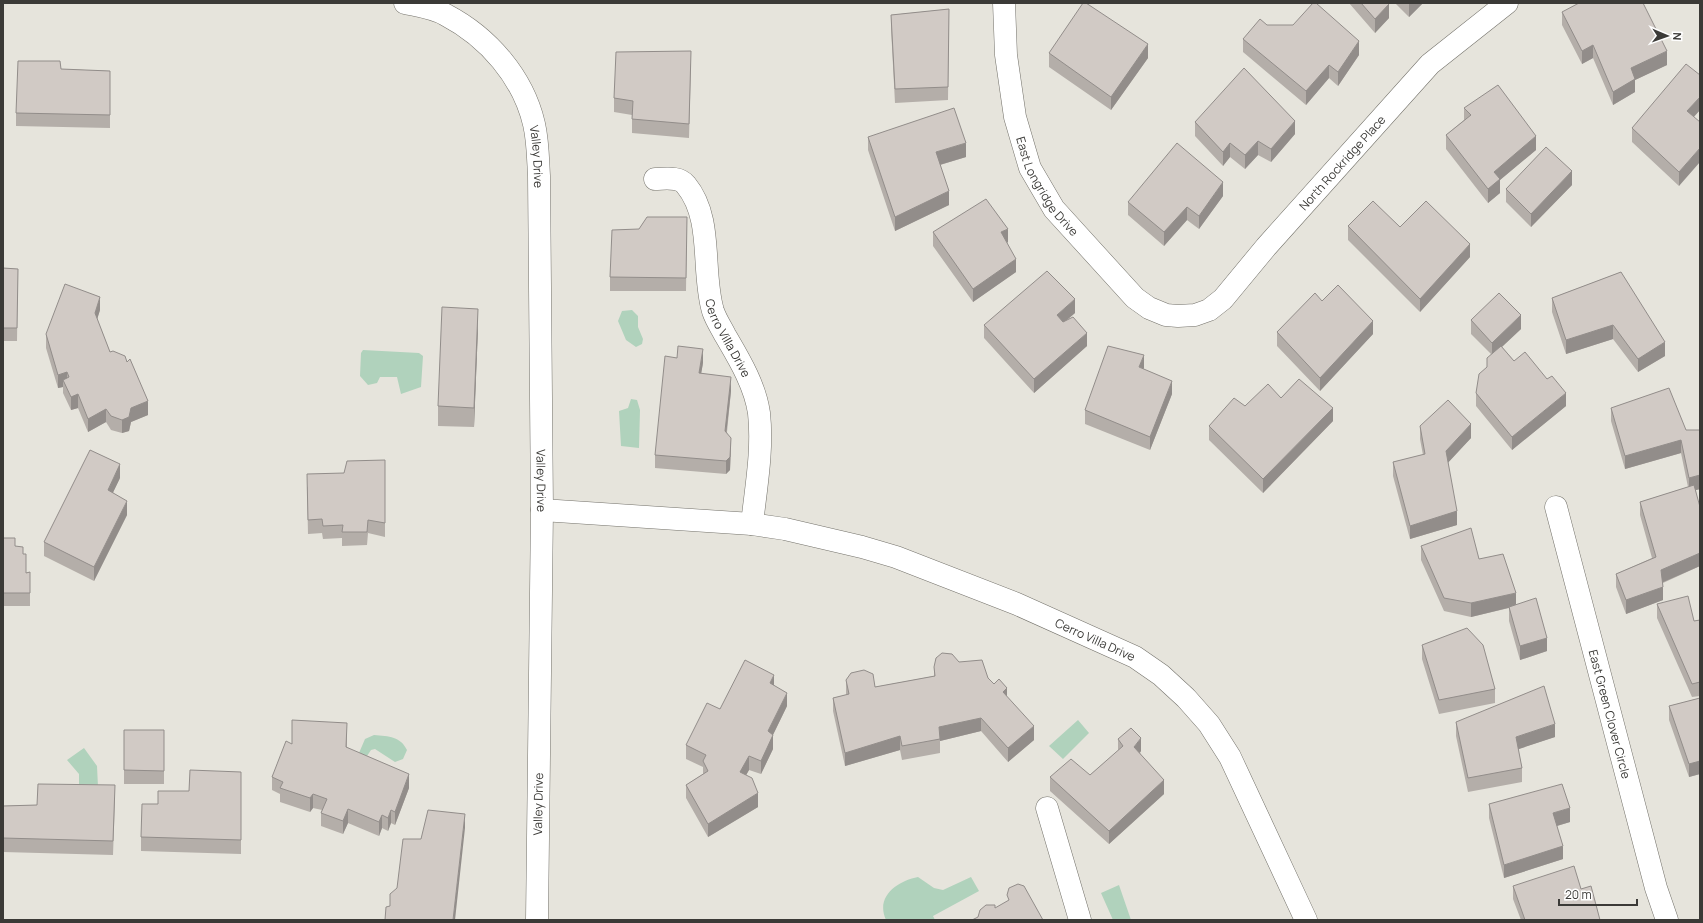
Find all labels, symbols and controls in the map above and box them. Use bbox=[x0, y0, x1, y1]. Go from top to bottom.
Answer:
north arrow bbox=[1647, 16, 1687, 56]
text: N bbox=[1670, 32, 1685, 41]
street label: North Rockridge Place bbox=[1295, 111, 1389, 214]
street label: Valley Drive bbox=[526, 124, 548, 188]
street label: East Longridge Drive bbox=[1013, 134, 1083, 239]
street label: Cerro Villa Drive bbox=[702, 297, 755, 380]
street label: Valley Drive bbox=[533, 449, 551, 512]
street label: Cerro Villa Drive bbox=[1052, 614, 1138, 665]
street label: East Green Clover Circle bbox=[1585, 648, 1635, 780]
street label: Valley Drive bbox=[529, 773, 547, 835]
scale bar bbox=[1559, 881, 1637, 907]
text: 20 m bbox=[1565, 886, 1592, 903]

